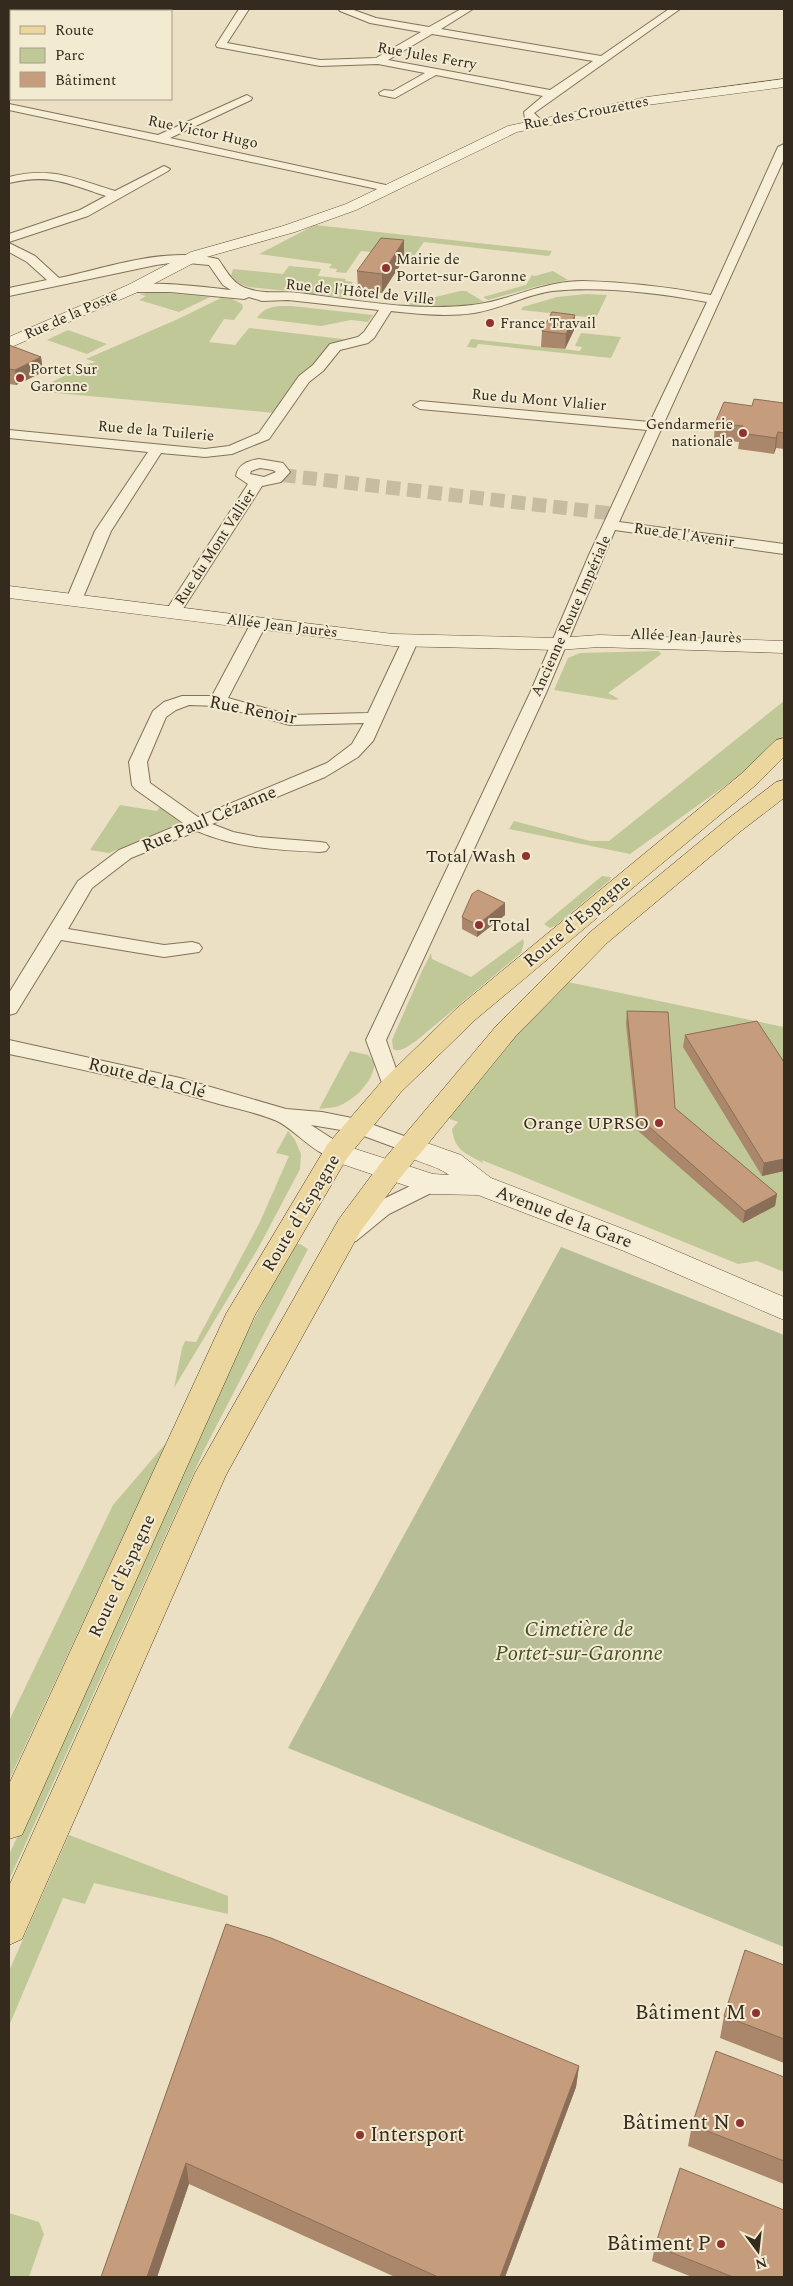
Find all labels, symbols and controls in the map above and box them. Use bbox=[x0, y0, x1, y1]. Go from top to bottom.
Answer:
legend bbox=[10, 10, 172, 100]
text: Route bbox=[55, 19, 94, 42]
street label: Rue Jules Ferry bbox=[376, 36, 479, 76]
text: Parc bbox=[55, 44, 85, 67]
text: Bâtiment bbox=[55, 69, 116, 92]
street label: Rue des Crouzettes bbox=[521, 90, 651, 136]
street label: Rue Victor Hugo bbox=[146, 109, 260, 155]
place label: Mairie de Portet-sur-Garonne bbox=[396, 248, 527, 288]
marker: Mairie de Portet-sur-Garonne bbox=[380, 262, 392, 274]
street label: Rue de l'Hôtel de Ville bbox=[285, 273, 435, 311]
street label: Rue de la Poste bbox=[20, 284, 122, 346]
place label: France Travail bbox=[500, 312, 596, 335]
marker: France Travail bbox=[484, 317, 496, 329]
place label: Portet Sur Garonne bbox=[30, 358, 97, 398]
marker: Portet Sur Garonne bbox=[14, 372, 26, 384]
street label: Rue du Mont Vlalier bbox=[471, 383, 607, 417]
place label: Gendarmerie nationale bbox=[646, 413, 733, 453]
street label: Rue de la Tuilerie bbox=[97, 414, 215, 448]
marker: Gendarmerie nationale bbox=[737, 427, 749, 439]
street label: Rue du Mont Vallier bbox=[169, 484, 261, 610]
street label: Rue de l'Avenir bbox=[632, 517, 736, 553]
street label: Ancienne Route Impériale bbox=[525, 532, 617, 700]
street label: Allée Jean Jaurès bbox=[225, 608, 339, 644]
street label: Allée Jean Jaurès bbox=[630, 623, 742, 649]
street label: Rue Renoir bbox=[207, 688, 299, 732]
street label: Rue Paul Cézanne bbox=[137, 778, 281, 860]
place label: Total Wash bbox=[426, 843, 516, 870]
marker: Total Wash bbox=[520, 850, 532, 862]
street label: Route d'Espagne bbox=[517, 868, 637, 974]
place label: Total bbox=[489, 912, 530, 939]
marker: Total bbox=[473, 919, 485, 931]
street label: Route de la Clé bbox=[85, 1050, 209, 1106]
place label: Orange UPRSO bbox=[523, 1110, 649, 1137]
marker: Orange UPRSO bbox=[653, 1117, 665, 1129]
street label: Route d'Espagne bbox=[255, 1149, 347, 1277]
street label: Avenue de la Gare bbox=[492, 1179, 636, 1255]
street label: Route d'Espagne bbox=[82, 1510, 162, 1642]
park label: Cimetière de Portet-sur-Garonne bbox=[495, 1614, 663, 1670]
place label: Bâtiment M bbox=[635, 1997, 746, 2029]
marker: Bâtiment M bbox=[750, 2007, 762, 2019]
place label: Bâtiment N bbox=[622, 2107, 730, 2139]
marker: Bâtiment N bbox=[734, 2117, 746, 2129]
place label: Intersport bbox=[370, 2119, 465, 2151]
marker: Intersport bbox=[354, 2129, 366, 2141]
north arrow bbox=[733, 2226, 783, 2276]
place label: Bâtiment P bbox=[606, 2228, 711, 2260]
marker: Bâtiment P bbox=[715, 2238, 727, 2250]
text: N bbox=[753, 2251, 769, 2275]

